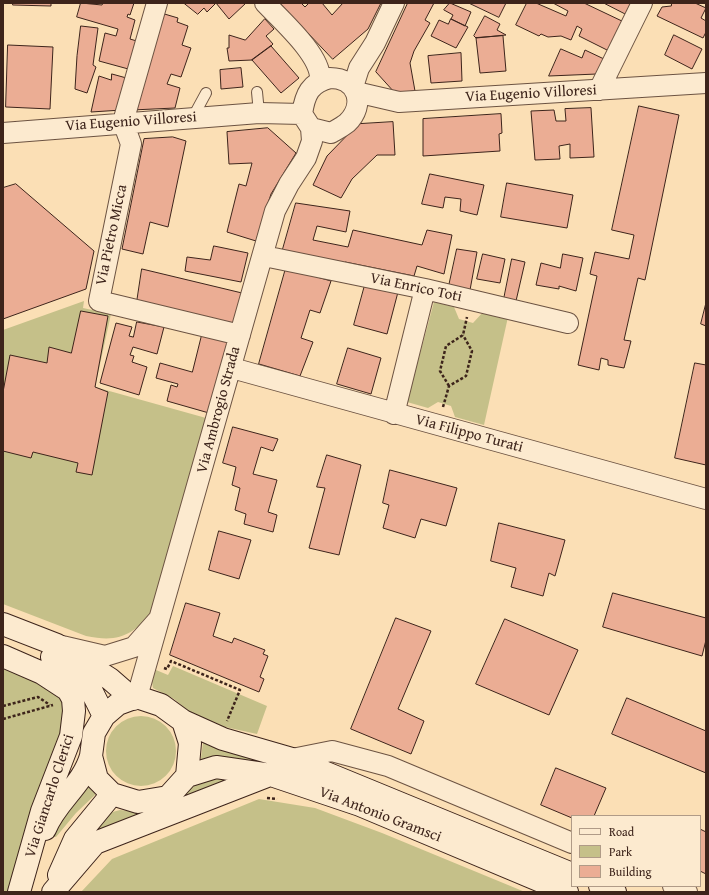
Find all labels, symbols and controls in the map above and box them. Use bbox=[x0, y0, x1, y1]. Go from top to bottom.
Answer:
street label: Via Eugenio Villoresi bbox=[465, 82, 597, 106]
street label: Via Eugenio Villoresi bbox=[65, 108, 197, 136]
street label: Via Pietro Micca bbox=[93, 183, 131, 287]
street label: Via Enrico Toti bbox=[368, 269, 464, 307]
street label: Via Ambrogio Strada bbox=[193, 345, 245, 475]
street label: Via Filippo Turati bbox=[413, 411, 525, 457]
street label: Via Giancarlo Clerici bbox=[22, 732, 78, 860]
street label: Via Antonio Gramsci bbox=[316, 783, 444, 847]
legend bbox=[571, 815, 701, 887]
text: Road bbox=[609, 823, 634, 840]
text: Park bbox=[609, 843, 632, 860]
text: Building bbox=[609, 863, 652, 880]

